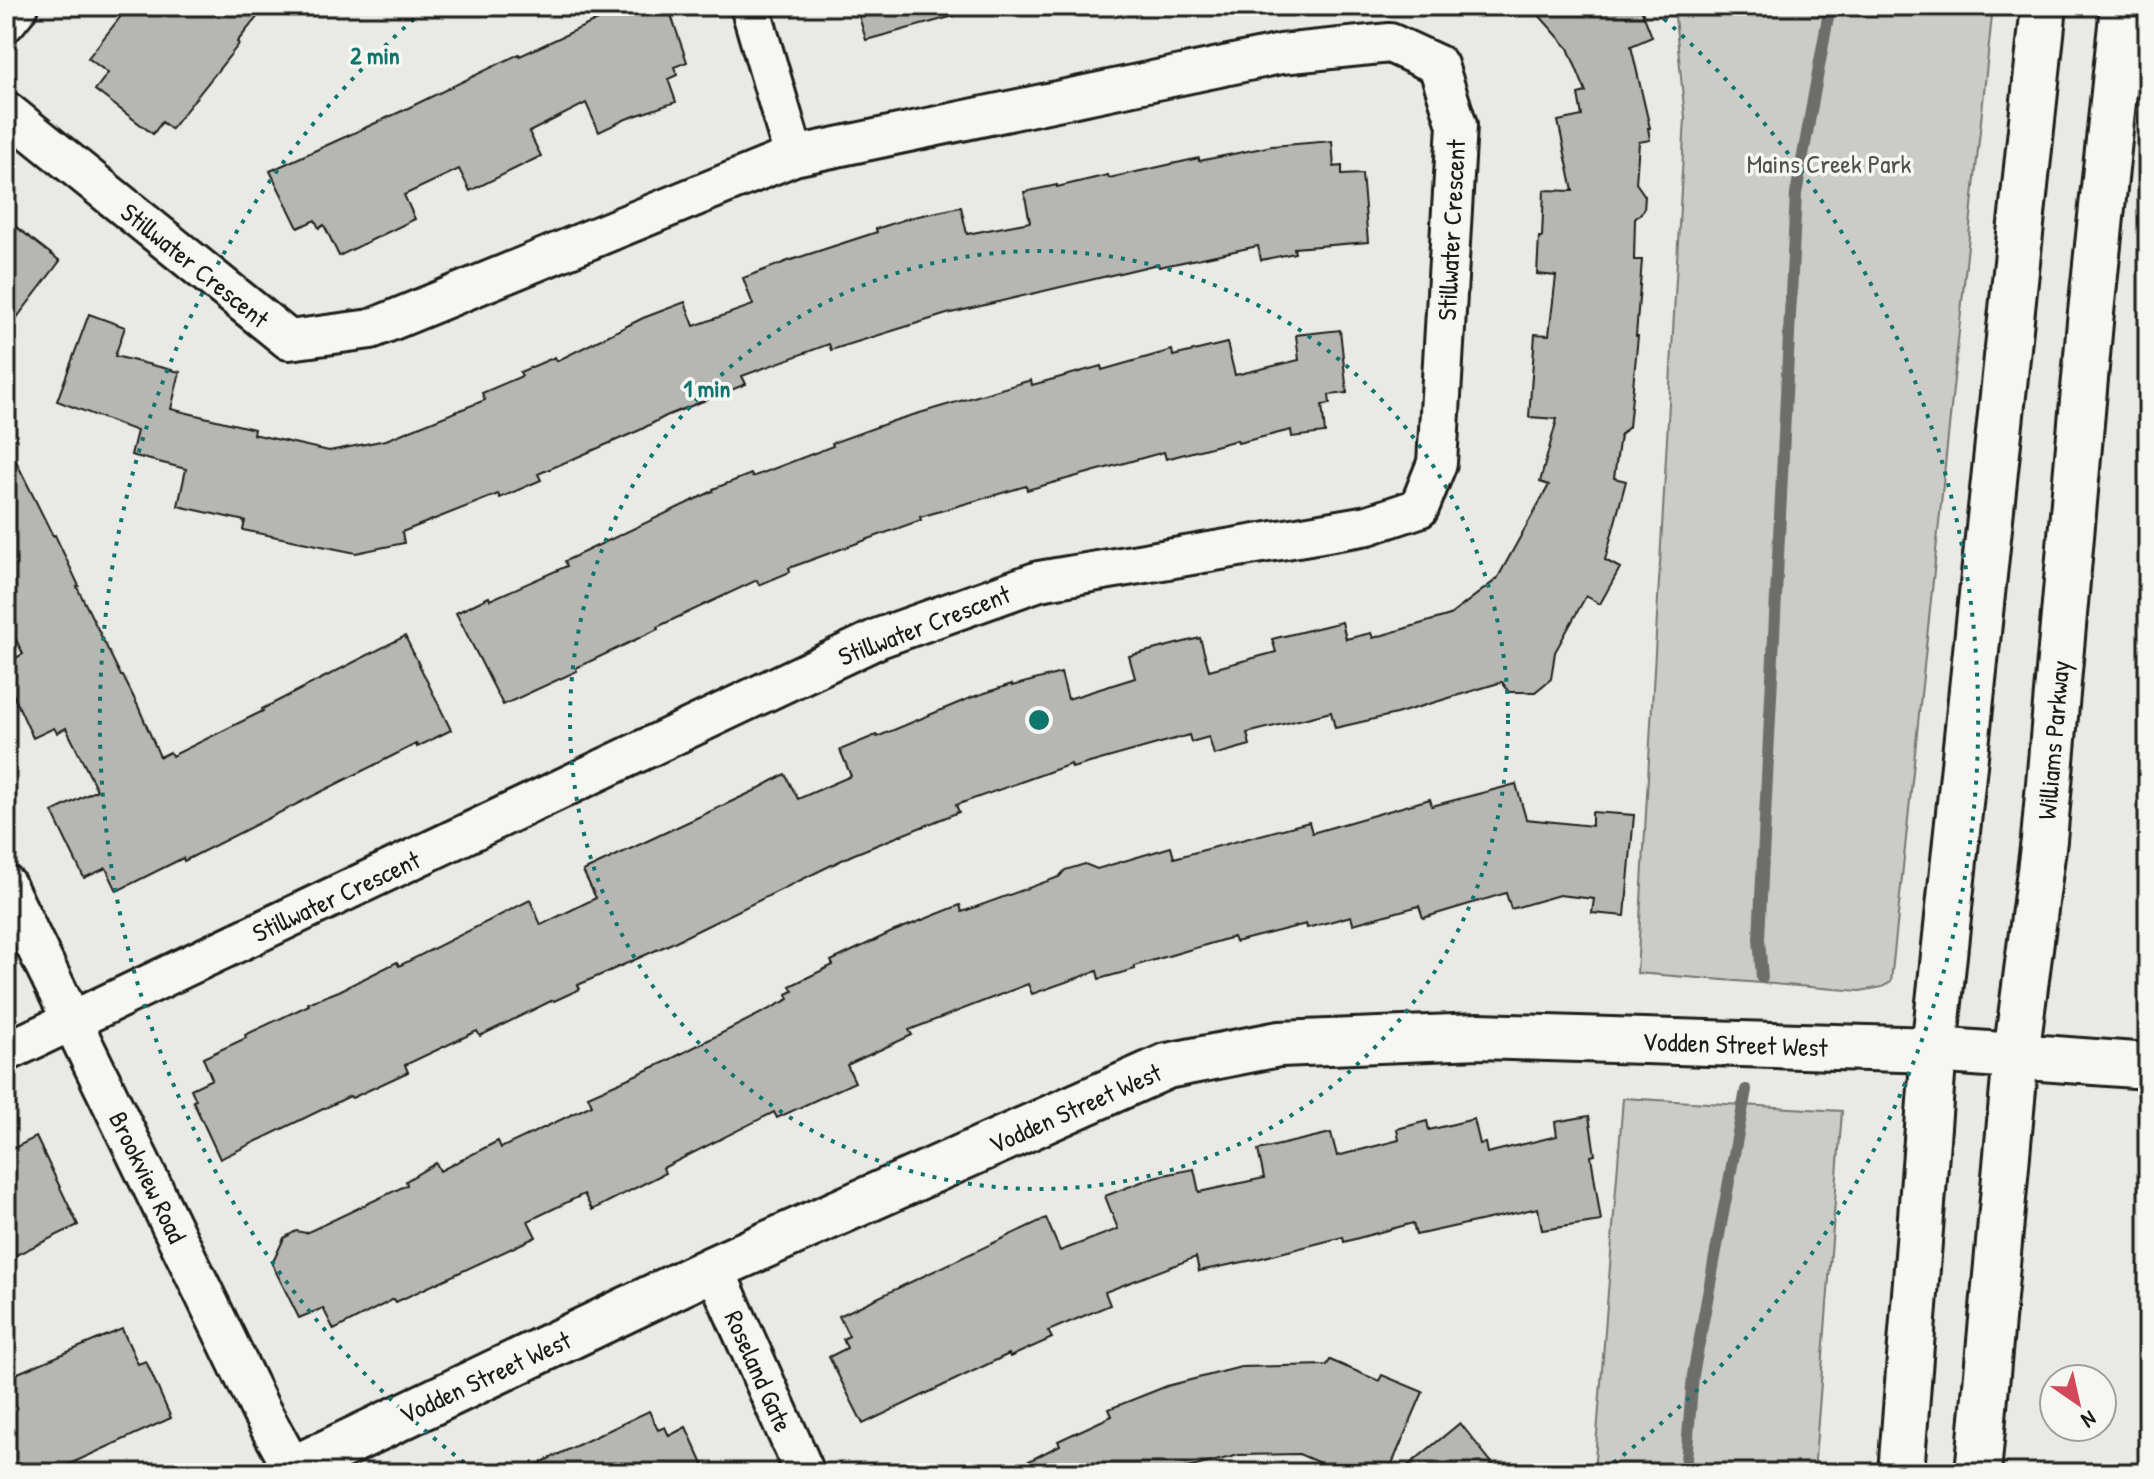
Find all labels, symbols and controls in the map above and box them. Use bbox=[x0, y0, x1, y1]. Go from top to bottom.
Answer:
text: 2 min bbox=[350, 39, 400, 71]
street label: Stillwater Crescent bbox=[1429, 138, 1473, 321]
park label: Mains Creek Park bbox=[1747, 146, 1911, 181]
street label: Stillwater Crescent bbox=[114, 194, 277, 336]
text: 1 min bbox=[684, 372, 731, 404]
street label: Stillwater Crescent bbox=[833, 576, 1016, 674]
street label: Williams Parkway bbox=[2029, 659, 2077, 821]
centre of rings bbox=[1025, 706, 1053, 734]
street label: Stillwater Crescent bbox=[247, 841, 426, 950]
street label: Vodden Street West bbox=[1642, 1023, 1829, 1065]
street label: Vodden Street West bbox=[983, 1054, 1168, 1162]
street label: Brookview Road bbox=[101, 1105, 195, 1249]
street label: Roseland Gate bbox=[717, 1305, 801, 1437]
street label: Vodden Street West bbox=[394, 1322, 577, 1432]
north arrow bbox=[2038, 1363, 2118, 1443]
text: N bbox=[2076, 1404, 2102, 1435]

